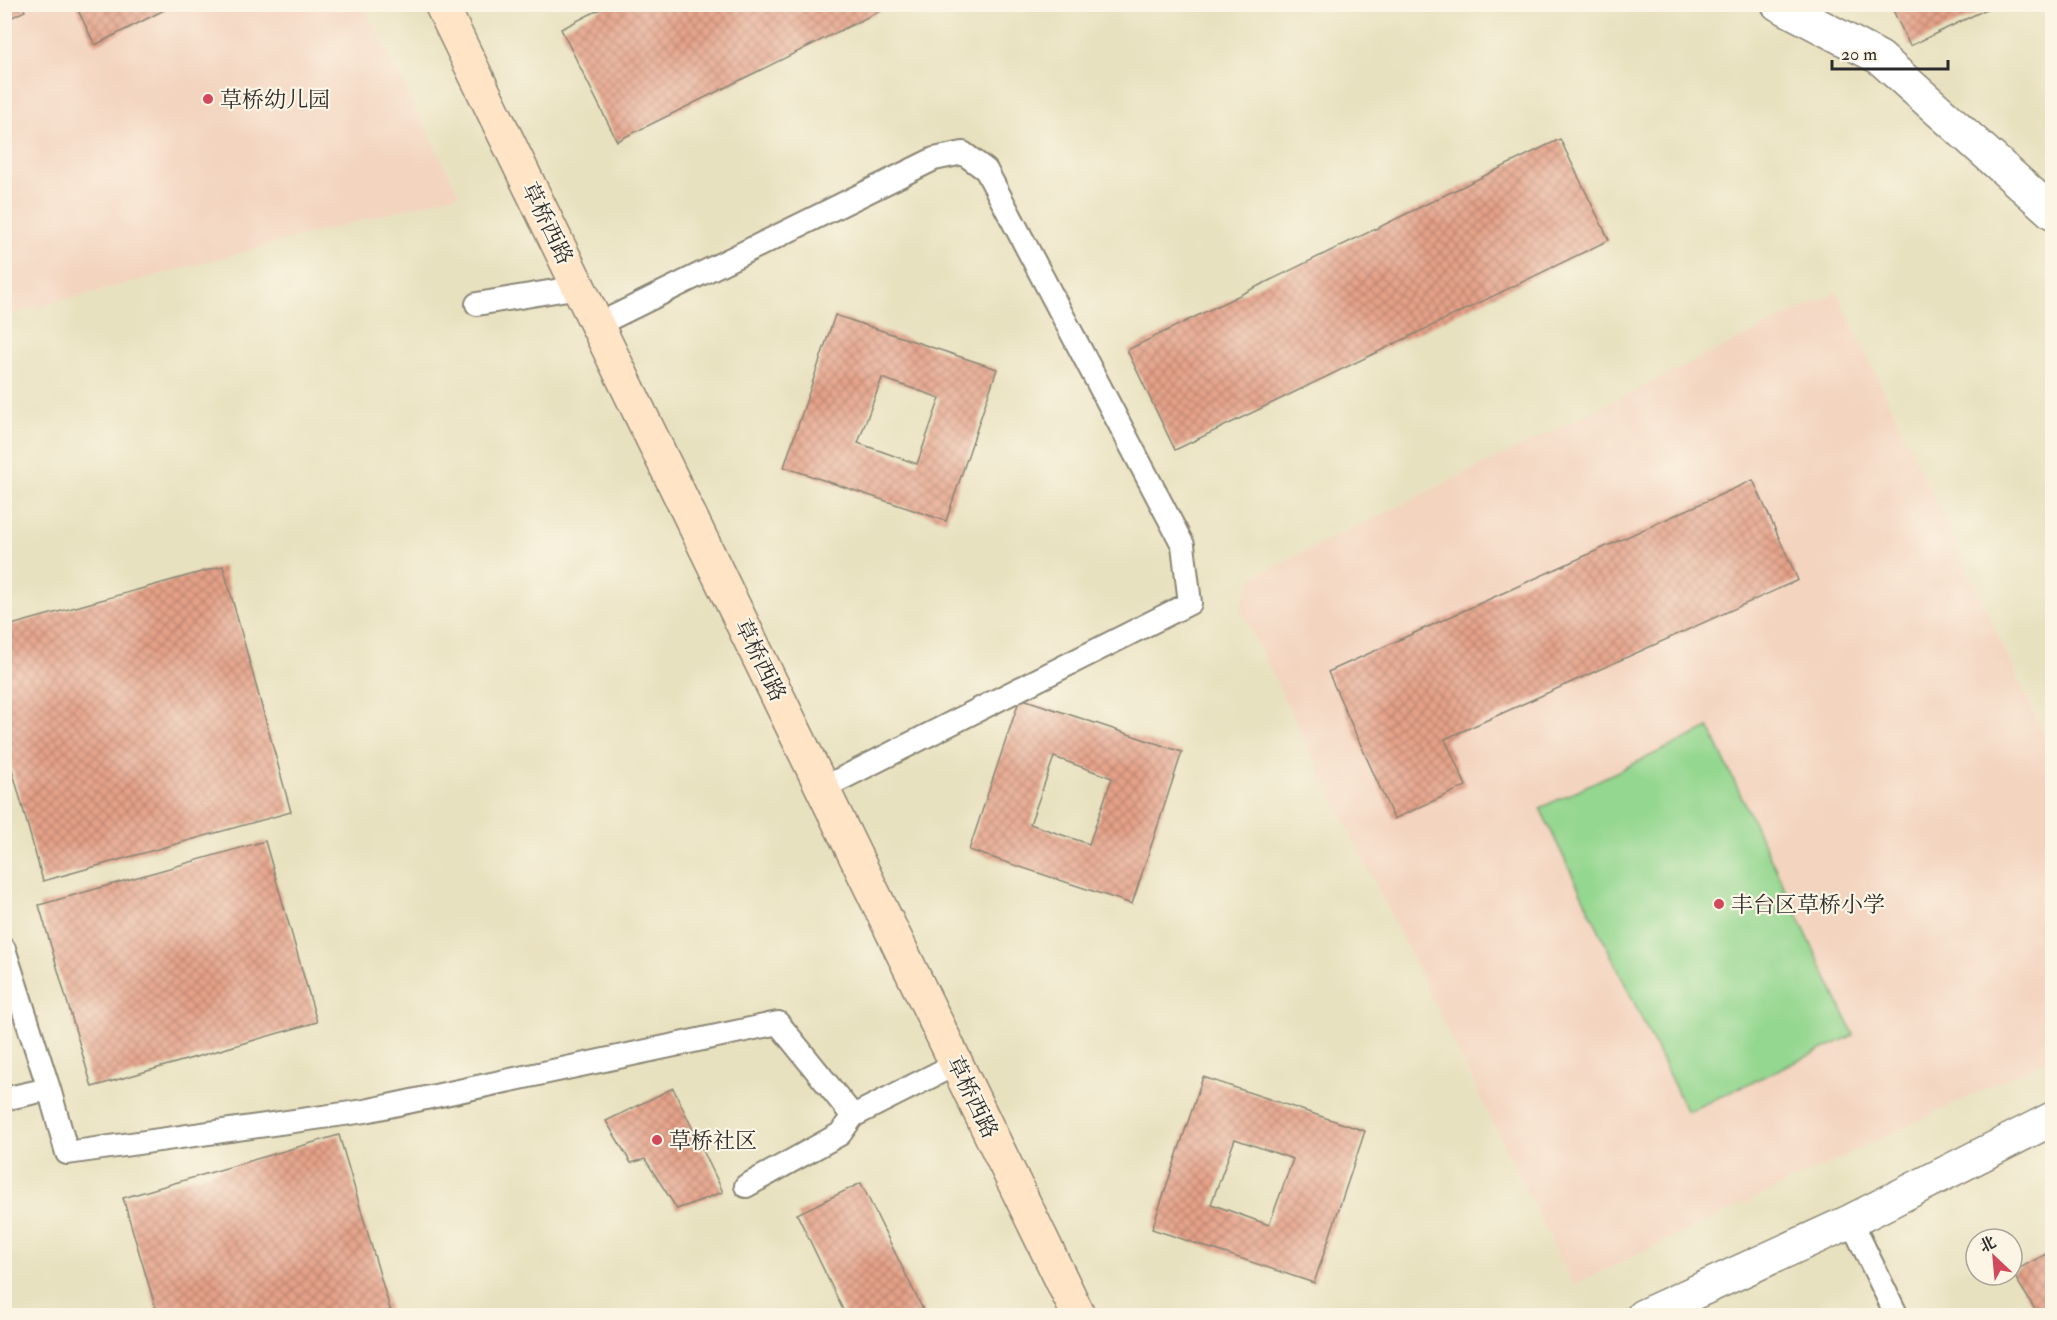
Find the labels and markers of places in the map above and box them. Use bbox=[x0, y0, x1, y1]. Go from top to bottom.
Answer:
place label: 草桥幼儿园 bbox=[220, 86, 330, 114]
marker: 草桥幼儿园 bbox=[201, 92, 215, 106]
place label: 丰台区草桥小学 bbox=[1731, 891, 1885, 919]
marker: 丰台区草桥小学 bbox=[1712, 897, 1726, 911]
place label: 草桥社区 bbox=[669, 1127, 757, 1155]
marker: 草桥社区 bbox=[650, 1133, 664, 1147]

